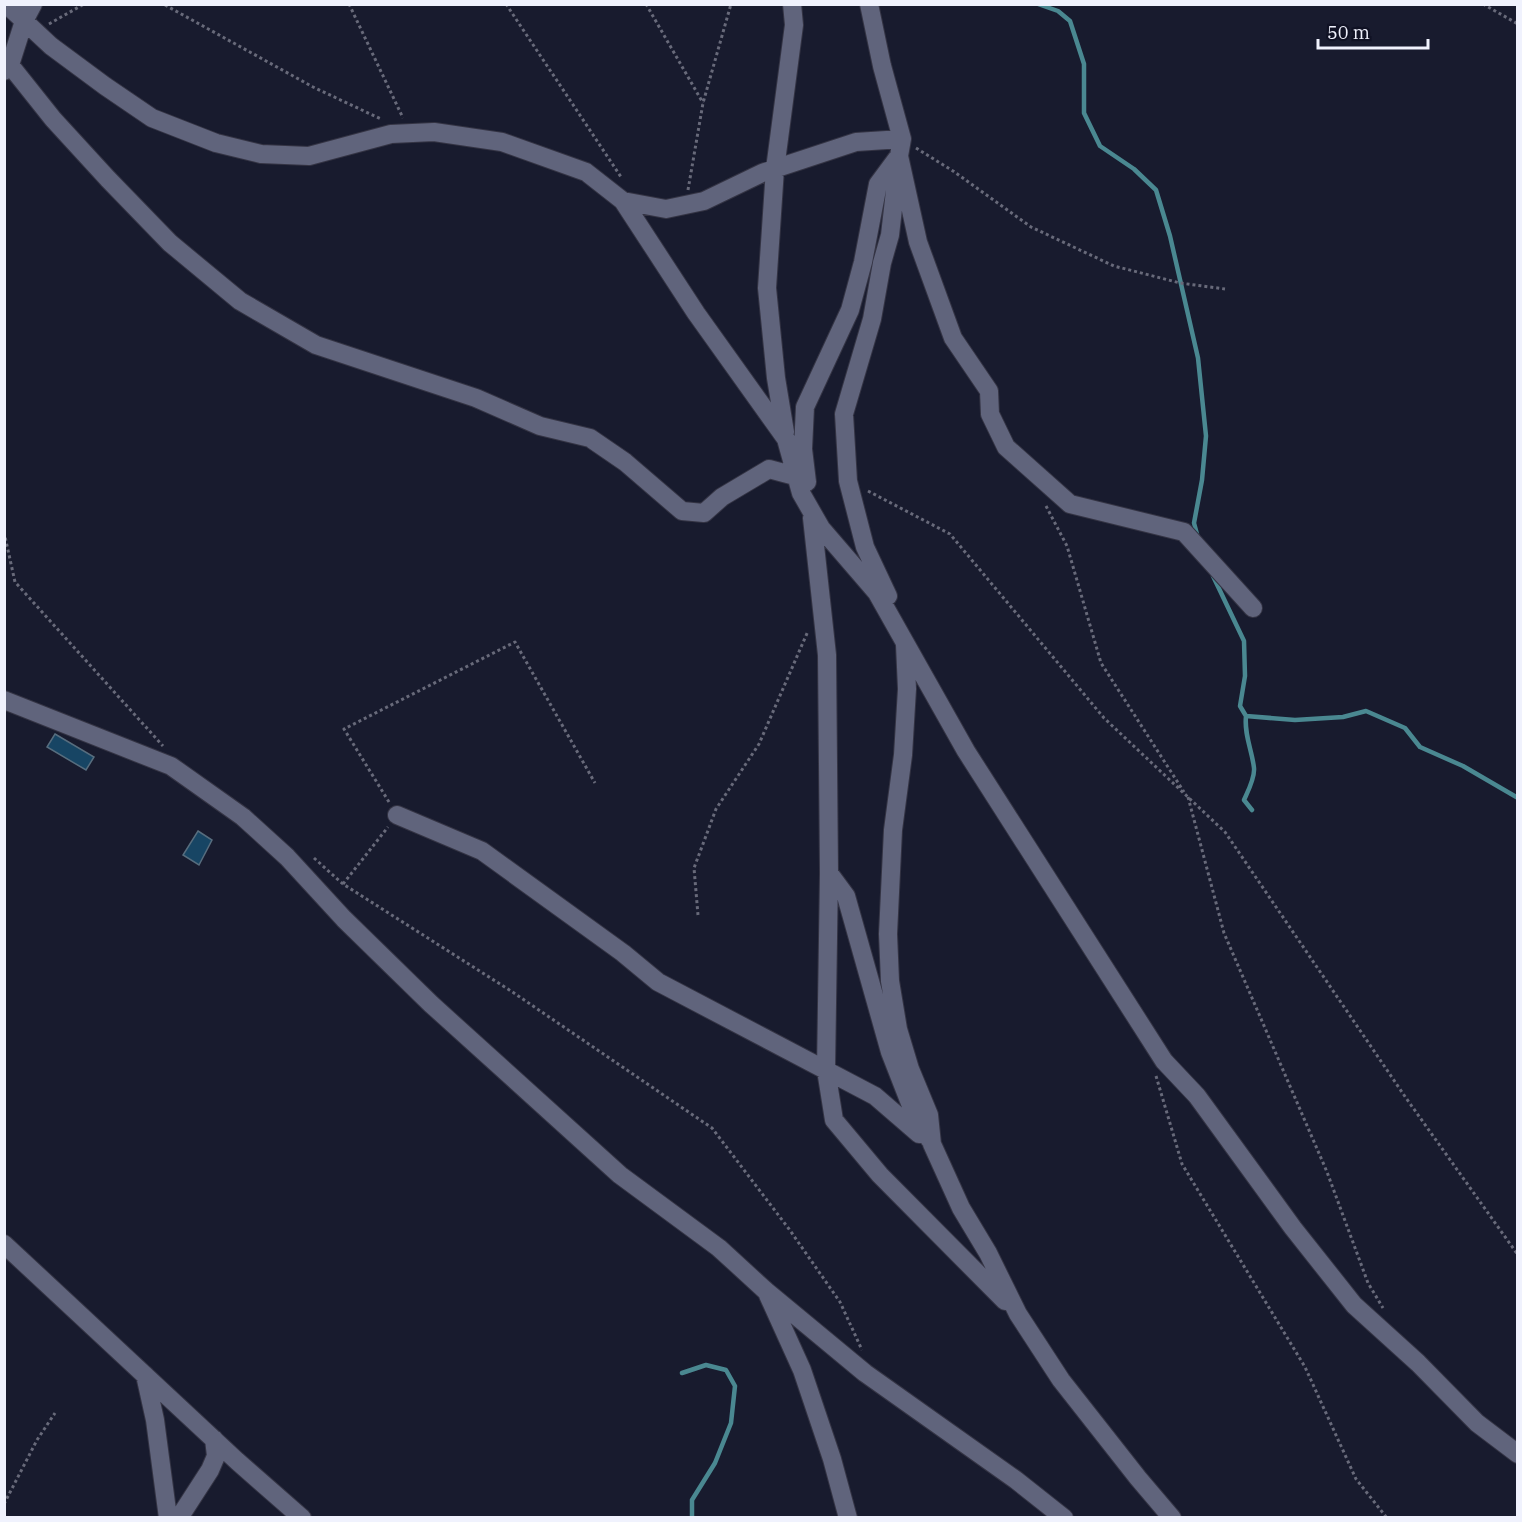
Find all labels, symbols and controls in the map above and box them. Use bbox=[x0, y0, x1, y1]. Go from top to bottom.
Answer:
scale bar bbox=[1318, 12, 1428, 50]
text: 50 m bbox=[1327, 21, 1370, 44]

